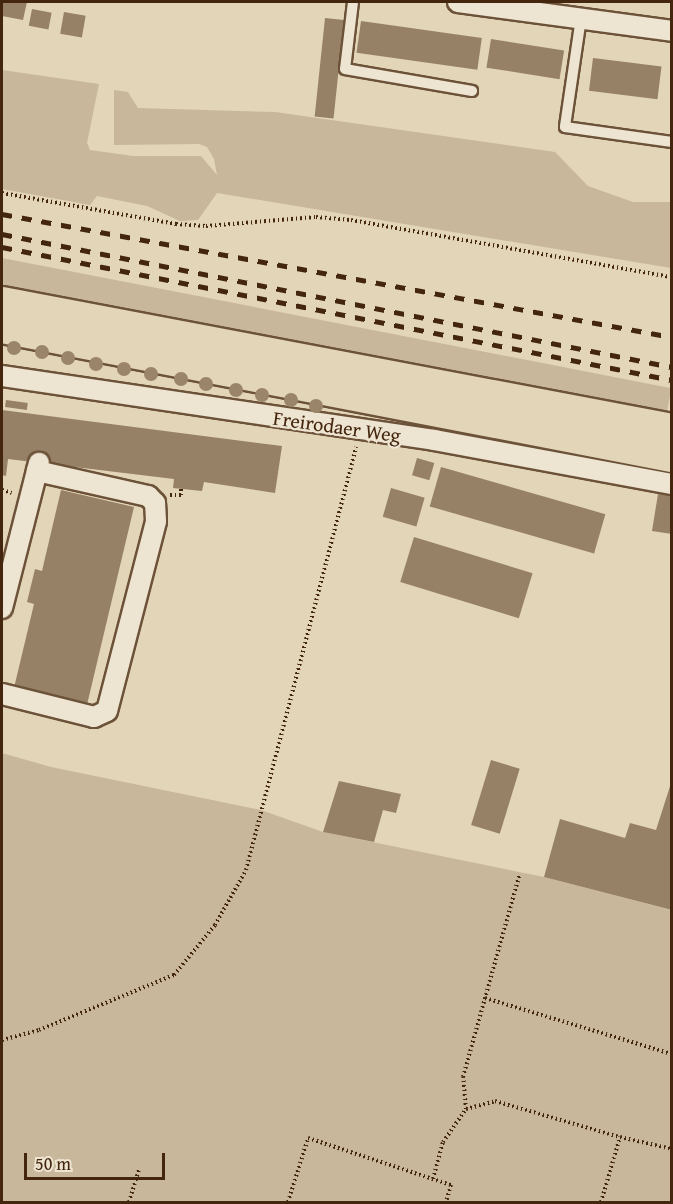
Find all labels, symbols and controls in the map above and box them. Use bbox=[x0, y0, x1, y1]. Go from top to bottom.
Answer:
street label: Freirodaer Weg bbox=[272, 405, 402, 447]
scale bar bbox=[27, 1141, 168, 1179]
text: 50 m bbox=[35, 1150, 71, 1177]

